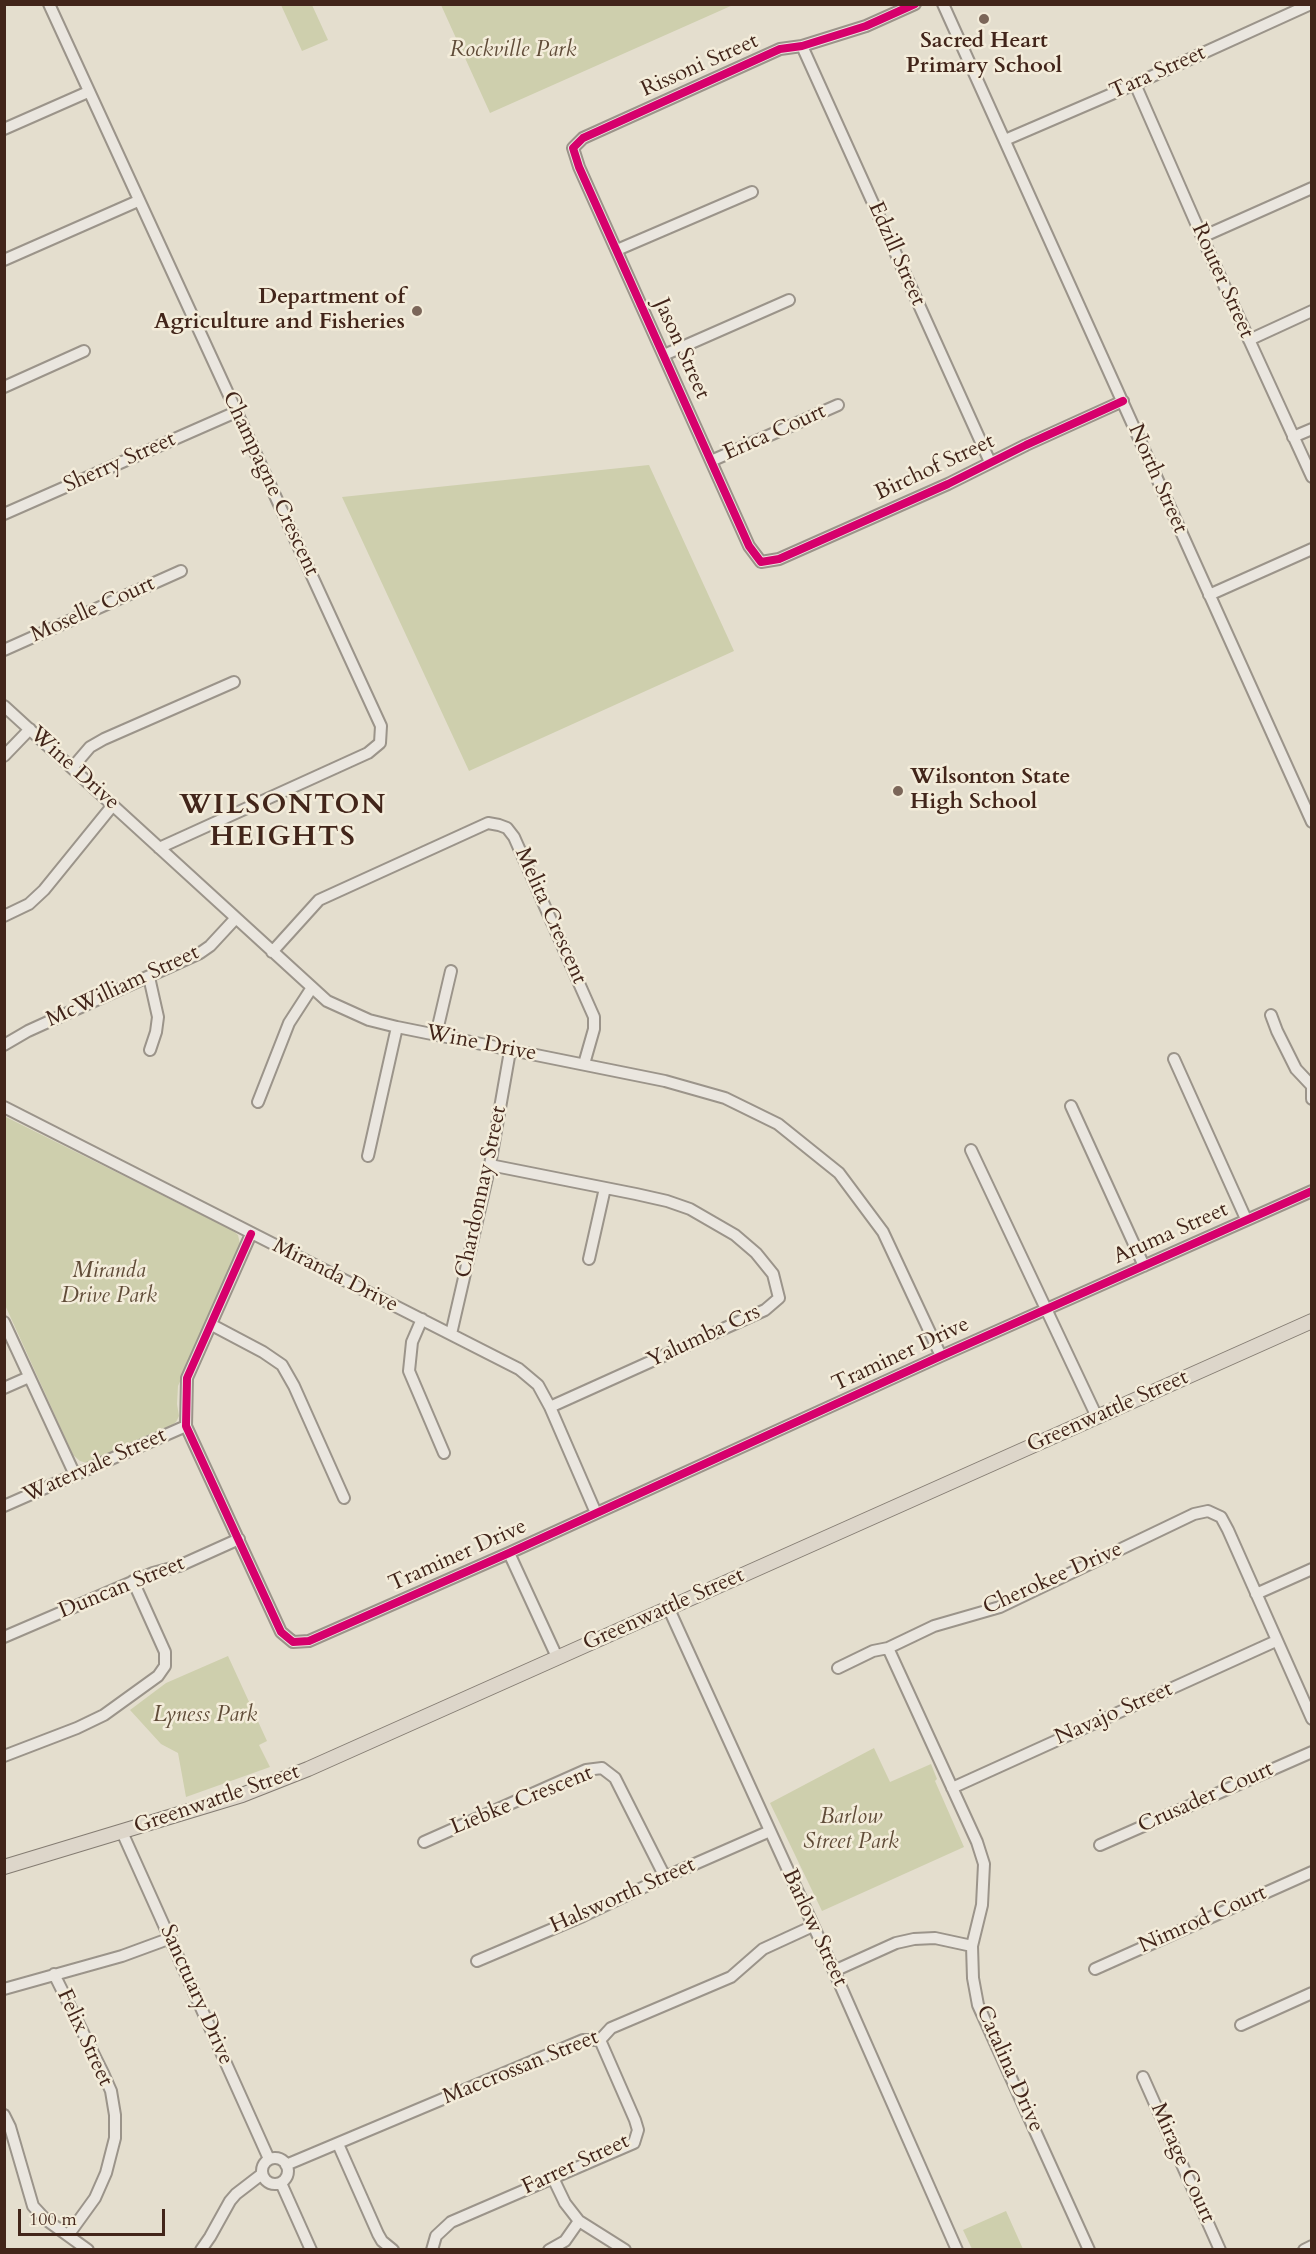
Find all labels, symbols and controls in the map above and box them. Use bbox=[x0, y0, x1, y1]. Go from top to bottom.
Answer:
marker: Sacred Heart Primary School bbox=[977, 12, 991, 26]
street label: Rissoni Street bbox=[637, 28, 763, 104]
place label: Sacred Heart Primary School bbox=[906, 29, 1062, 80]
park label: Rockville Park bbox=[450, 38, 576, 64]
street label: Tara Street bbox=[1106, 40, 1210, 106]
street label: Edzill Street bbox=[861, 198, 931, 310]
street label: Router Street bbox=[1185, 219, 1259, 343]
place label: Department of Agriculture and Fisheries bbox=[154, 285, 405, 336]
street label: Jason Street bbox=[647, 295, 715, 403]
marker: Department of Agriculture and Fisheries bbox=[410, 304, 424, 318]
street label: Champagne Crescent bbox=[216, 388, 324, 580]
street label: Erica Court bbox=[720, 399, 830, 467]
street label: North Street bbox=[1121, 420, 1193, 538]
street label: Sherry Street bbox=[60, 427, 180, 499]
street label: Birchof Street bbox=[871, 429, 999, 507]
street label: Moselle Court bbox=[27, 571, 159, 649]
street label: Wine Drive bbox=[24, 722, 124, 816]
place label: Wilsonton State High School bbox=[910, 765, 1070, 816]
marker: Wilsonton State High School bbox=[891, 784, 905, 798]
district label: WILSONTON HEIGHTS bbox=[179, 790, 387, 856]
street label: Melita Crescent bbox=[508, 844, 592, 988]
street label: McWilliam Street bbox=[42, 940, 204, 1034]
street label: Wine Drive bbox=[423, 1020, 539, 1068]
street label: Chardonnay Street bbox=[451, 1104, 513, 1280]
street label: Aruma Street bbox=[1110, 1197, 1232, 1271]
street label: Miranda Drive bbox=[268, 1233, 402, 1319]
park label: Miranda Drive Park bbox=[61, 1259, 157, 1310]
street label: Yalumba Crs bbox=[643, 1299, 765, 1375]
street label: Traminer Drive bbox=[828, 1312, 974, 1398]
street label: Greenwattle Street bbox=[1023, 1365, 1193, 1459]
street label: Watervale Street bbox=[19, 1423, 171, 1509]
street label: Traminer Drive bbox=[385, 1514, 531, 1598]
street label: Cherokee Drive bbox=[979, 1537, 1127, 1621]
street label: Duncan Street bbox=[55, 1551, 189, 1625]
street label: Greenwattle Street bbox=[579, 1563, 749, 1657]
street label: Navajo Street bbox=[1051, 1676, 1177, 1752]
park label: Lyness Park bbox=[153, 1703, 257, 1729]
street label: Crusader Court bbox=[1134, 1756, 1278, 1840]
street label: Greenwattle Street bbox=[131, 1759, 303, 1841]
street label: Liebke Crescent bbox=[447, 1761, 597, 1841]
park label: Barlow Street Park bbox=[803, 1805, 899, 1856]
street label: Halsworth Street bbox=[546, 1852, 700, 1940]
street label: Barlow Street bbox=[775, 1865, 853, 1991]
street label: Nimrod Court bbox=[1135, 1880, 1271, 1960]
street label: Sanctuary Drive bbox=[153, 1921, 239, 2069]
street label: Felix Street bbox=[50, 1985, 118, 2091]
street label: Catalina Drive bbox=[969, 2002, 1049, 2136]
street label: Maccrossan Street bbox=[439, 2025, 603, 2111]
street label: Mirage Court bbox=[1144, 2099, 1220, 2227]
street label: Farrer Street bbox=[518, 2129, 634, 2201]
scale bar bbox=[21, 2197, 168, 2235]
text: 100 m bbox=[29, 2207, 77, 2232]

